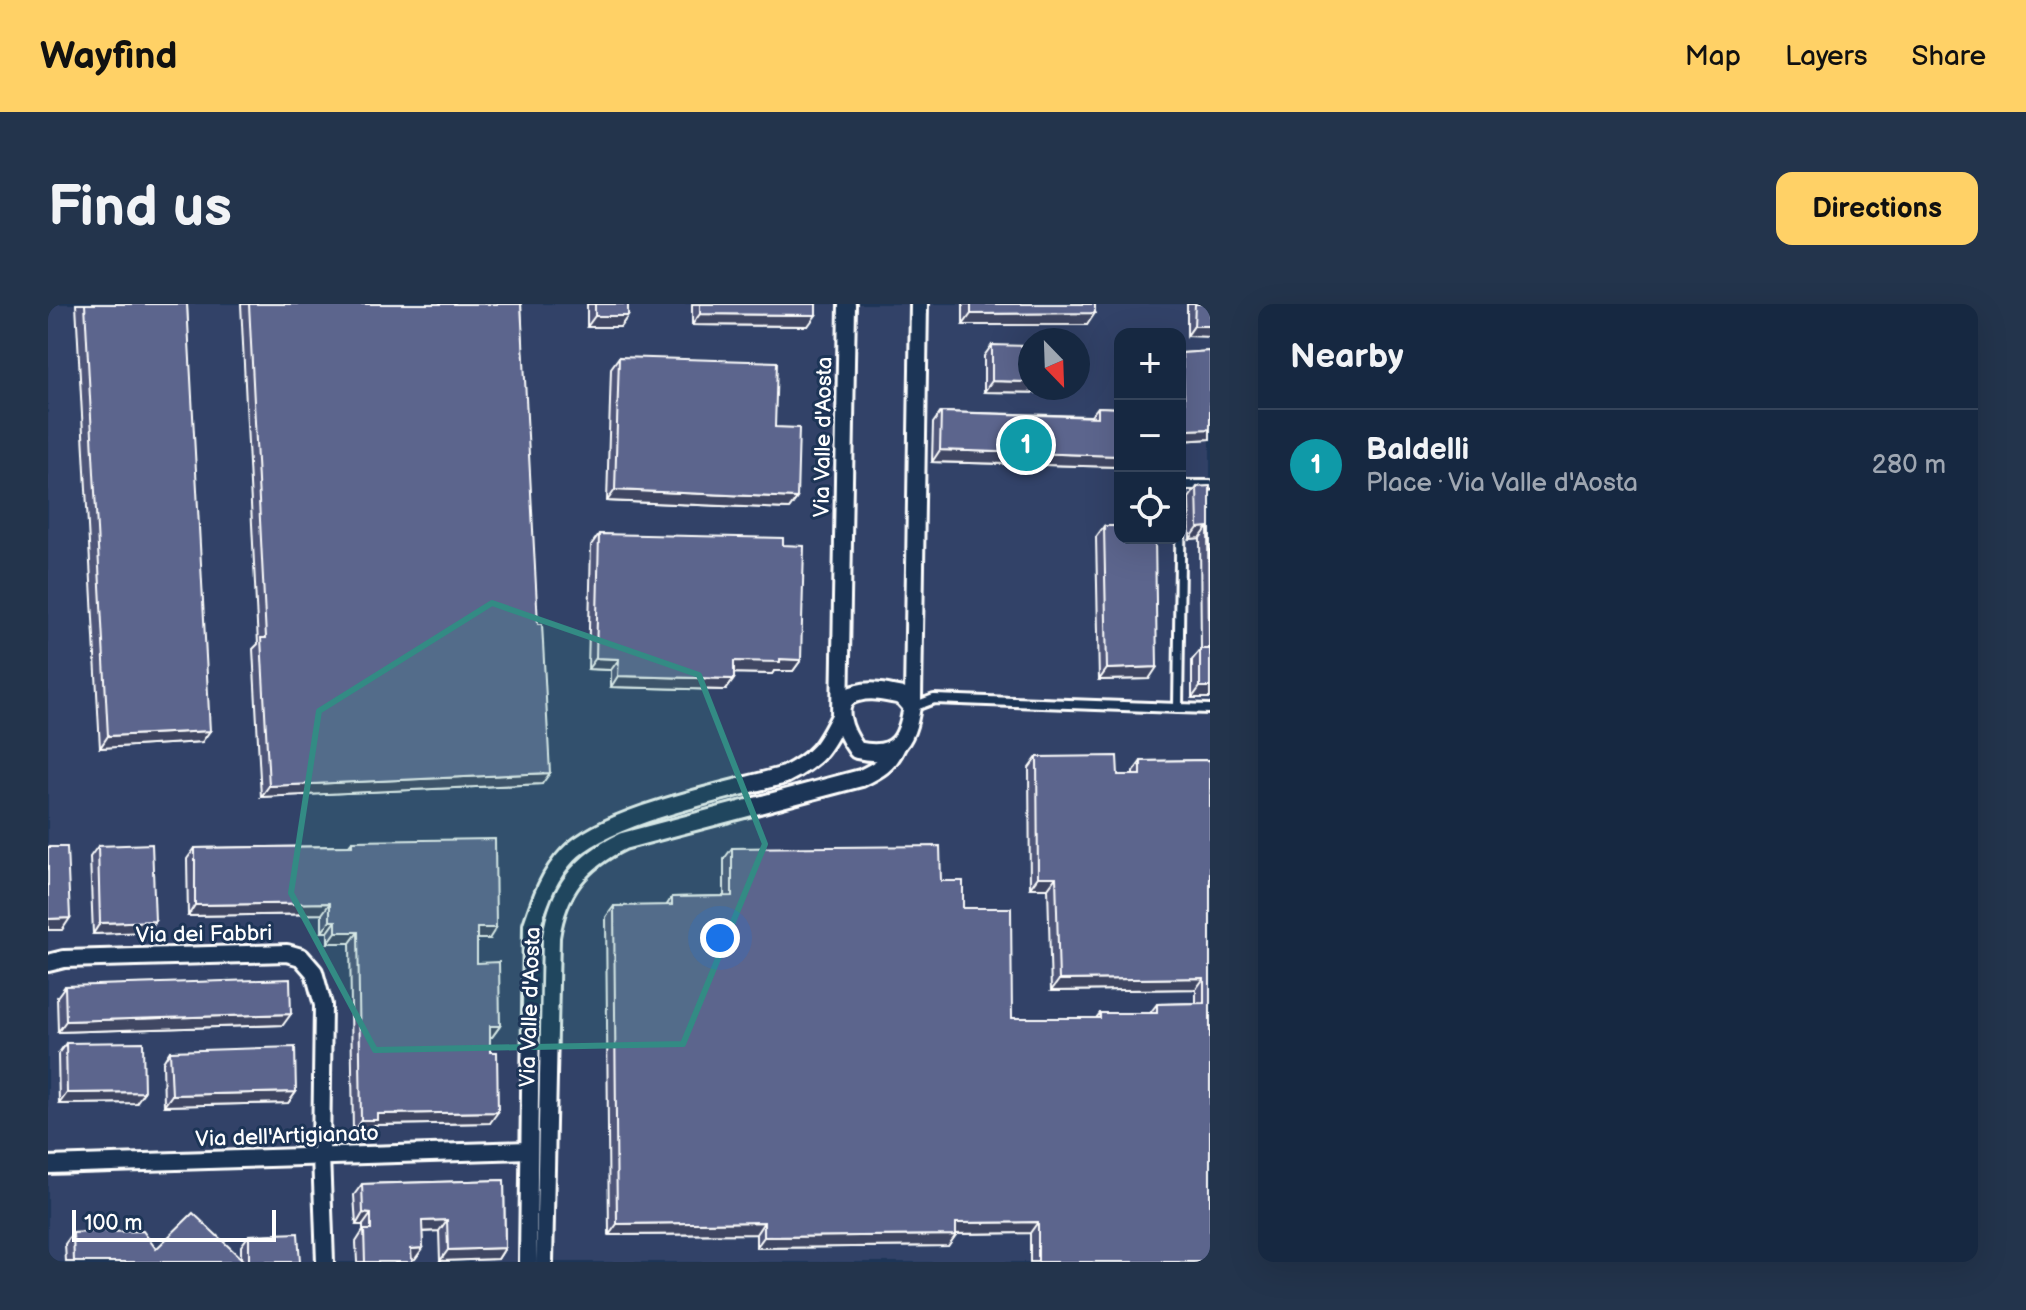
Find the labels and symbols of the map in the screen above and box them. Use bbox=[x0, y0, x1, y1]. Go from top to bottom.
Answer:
north arrow bbox=[1018, 328, 1090, 400]
street label: Via Valle d'Aosta bbox=[809, 356, 838, 518]
pin: 1 bbox=[1000, 415, 1052, 475]
your location bbox=[700, 918, 740, 958]
street label: Via dei Fabbri bbox=[135, 920, 273, 949]
street label: Via Valle d'Aosta bbox=[514, 926, 547, 1088]
street label: Via dell'Artigianato bbox=[195, 1120, 379, 1153]
scale bar bbox=[72, 1206, 276, 1242]

